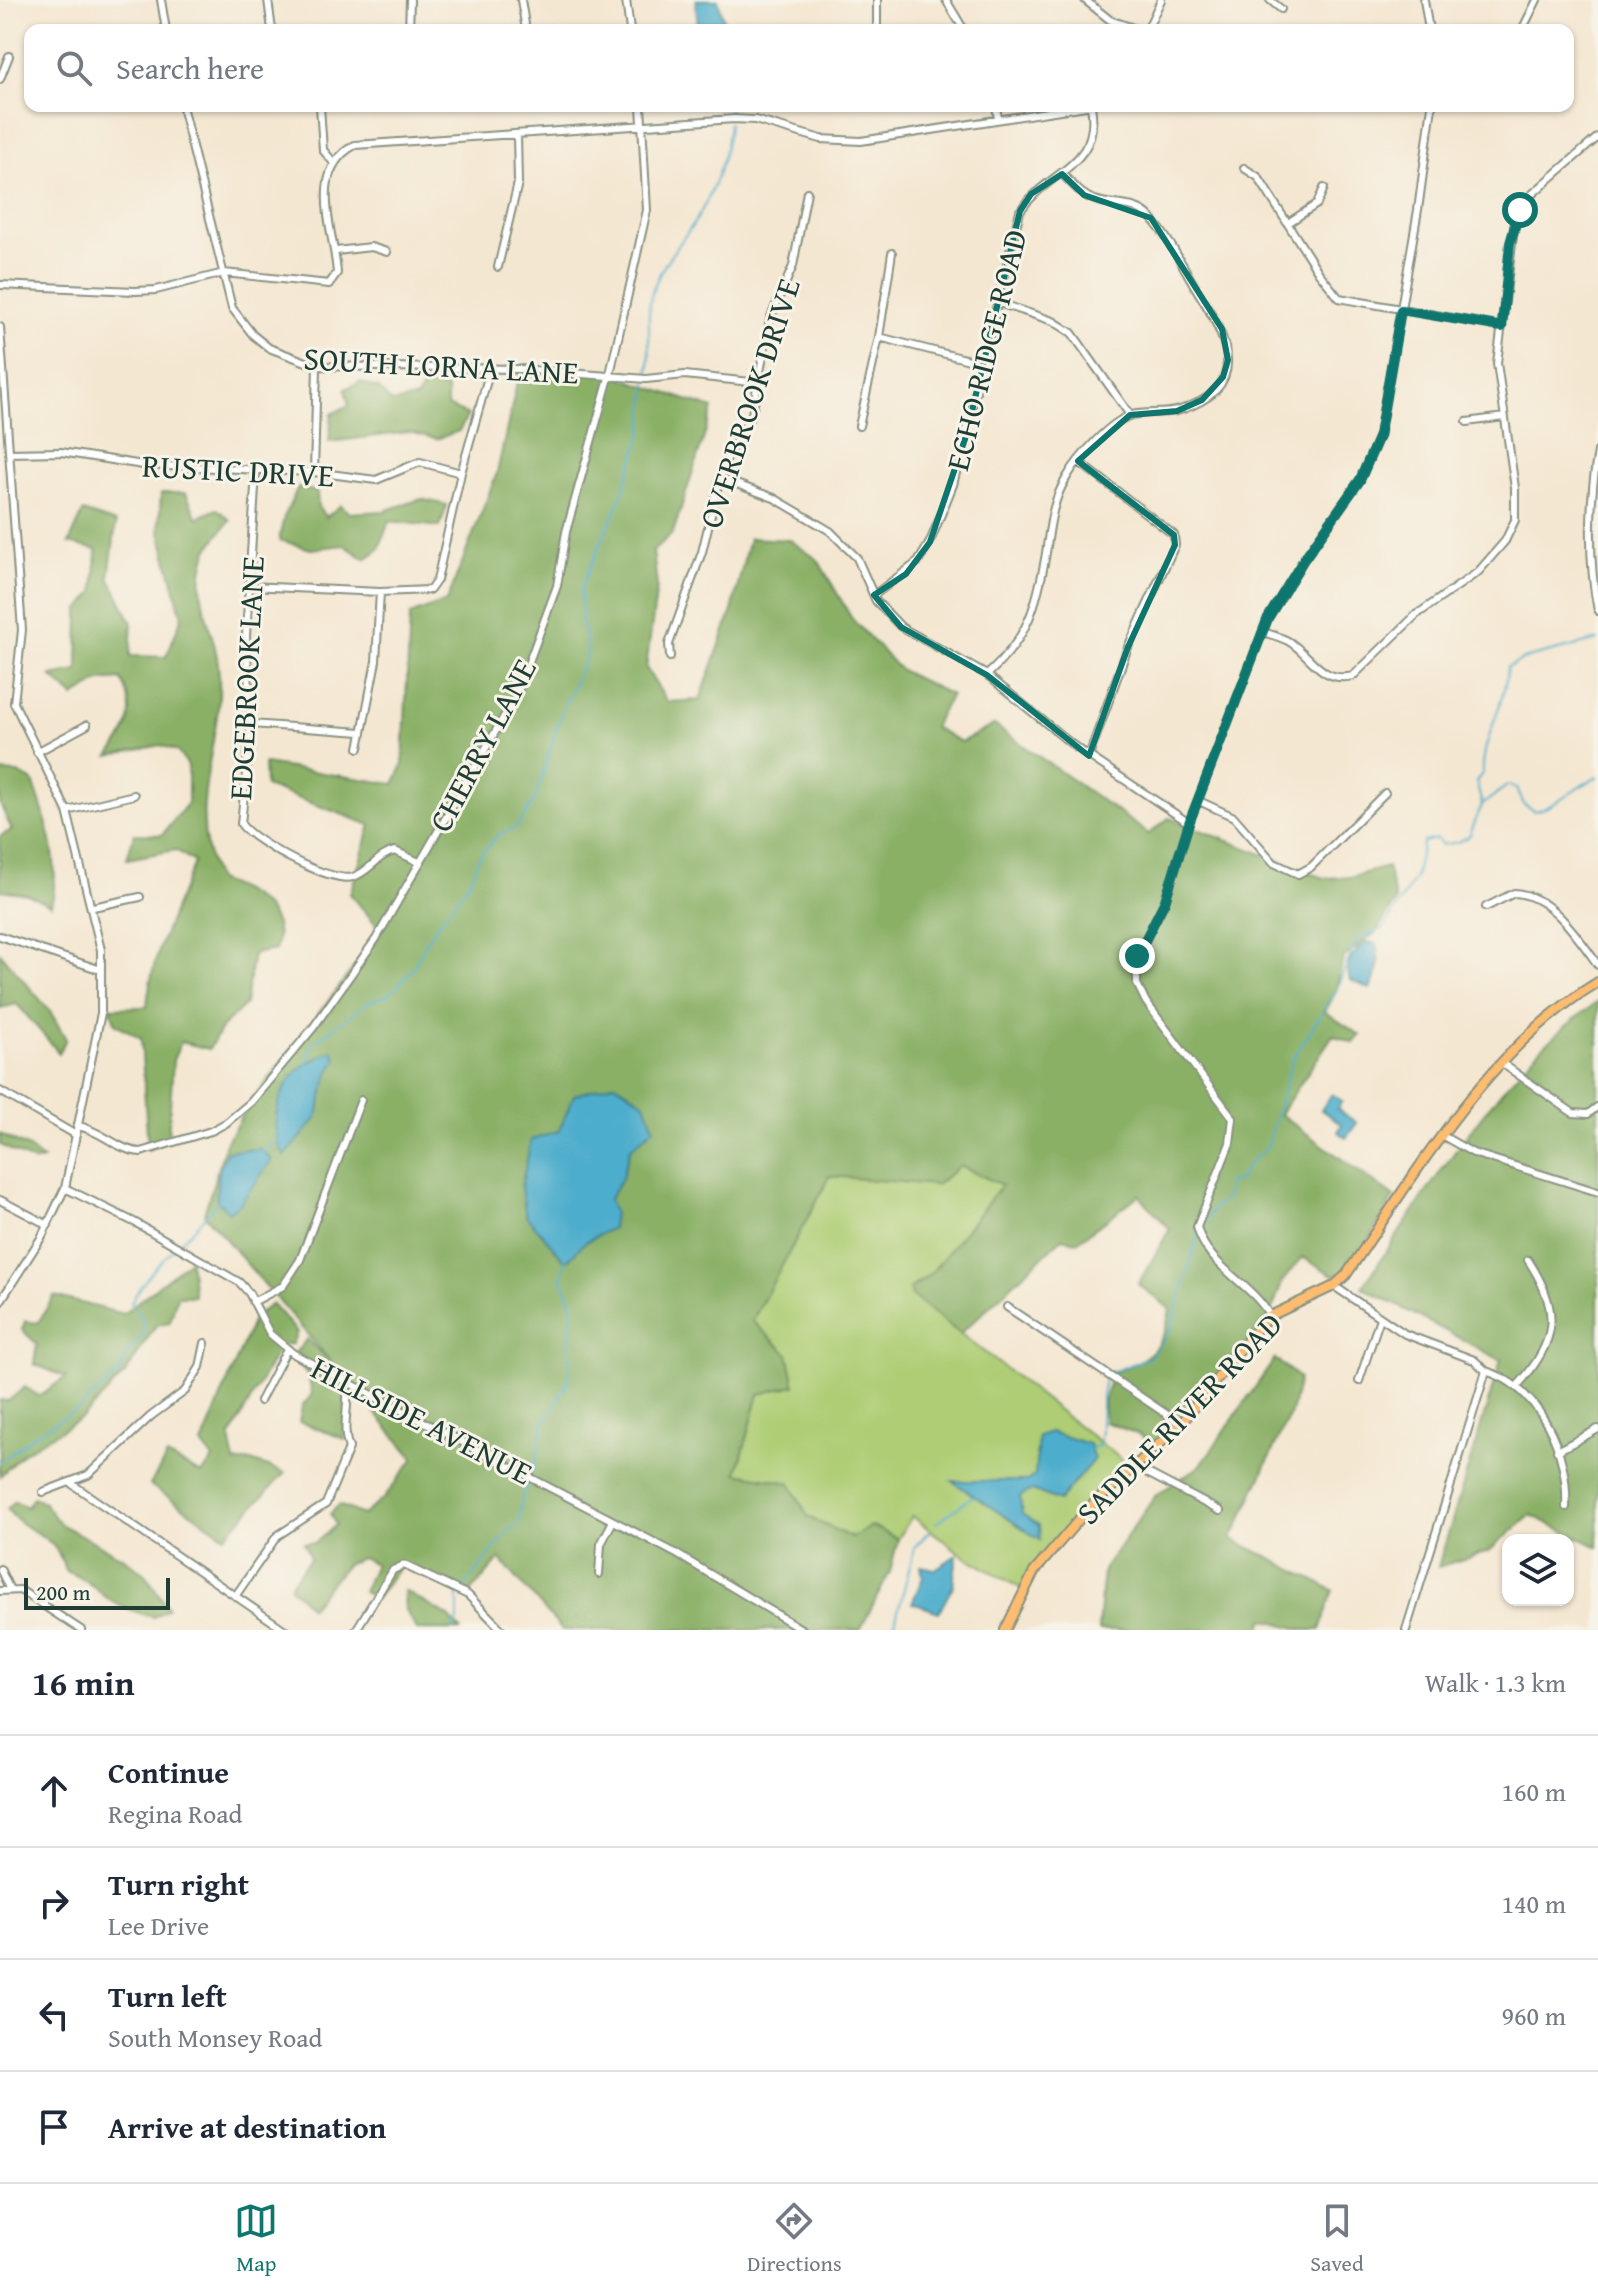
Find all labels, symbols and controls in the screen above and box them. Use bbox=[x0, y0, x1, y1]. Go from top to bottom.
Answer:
search box bbox=[24, 24, 1574, 112]
icon: search bbox=[52, 46, 96, 90]
text: Search here bbox=[116, 46, 264, 90]
route start bbox=[1502, 192, 1538, 228]
street label: ECHO RIDGE ROAD bbox=[933, 225, 1039, 475]
street label: OVERBROOK DRIVE bbox=[686, 272, 812, 534]
street label: SOUTH LORNA LANE bbox=[302, 334, 580, 396]
street label: RUSTIC DRIVE bbox=[141, 442, 335, 498]
street label: EDGEBROOK LANE bbox=[216, 555, 276, 801]
street label: CHERRY LANE bbox=[417, 650, 547, 840]
route end bbox=[1119, 938, 1155, 974]
street label: SADDLE RIVER ROAD bbox=[1065, 1301, 1293, 1535]
street label: HILLSIDE AVENUE bbox=[303, 1344, 541, 1496]
map controls bbox=[1502, 1534, 1574, 1606]
button: layers bbox=[1502, 1534, 1574, 1606]
scale bar bbox=[24, 1574, 170, 1610]
text: 200 m bbox=[36, 1576, 91, 1608]
text: 16 min bbox=[32, 1658, 134, 1707]
text: Walk · 1.3 km bbox=[1425, 1663, 1566, 1702]
text: Continue bbox=[108, 1750, 229, 1794]
icon: ahead bbox=[32, 1769, 76, 1813]
text: 160 m bbox=[1501, 1772, 1566, 1811]
text: Regina Road bbox=[108, 1794, 242, 1833]
text: Turn right bbox=[108, 1862, 249, 1906]
icon: right bbox=[32, 1881, 76, 1925]
text: 140 m bbox=[1501, 1884, 1566, 1923]
text: Lee Drive bbox=[108, 1906, 209, 1945]
text: Turn left bbox=[108, 1974, 227, 2018]
icon: left bbox=[32, 1993, 76, 2037]
text: 960 m bbox=[1501, 1996, 1566, 2035]
text: South Monsey Road bbox=[108, 2018, 322, 2057]
icon: arrive bbox=[32, 2105, 76, 2149]
text: Arrive at destination bbox=[108, 2105, 386, 2149]
tab: Map bbox=[234, 2199, 278, 2279]
tab: Directions bbox=[747, 2199, 842, 2279]
tab: Saved bbox=[1310, 2199, 1364, 2279]

